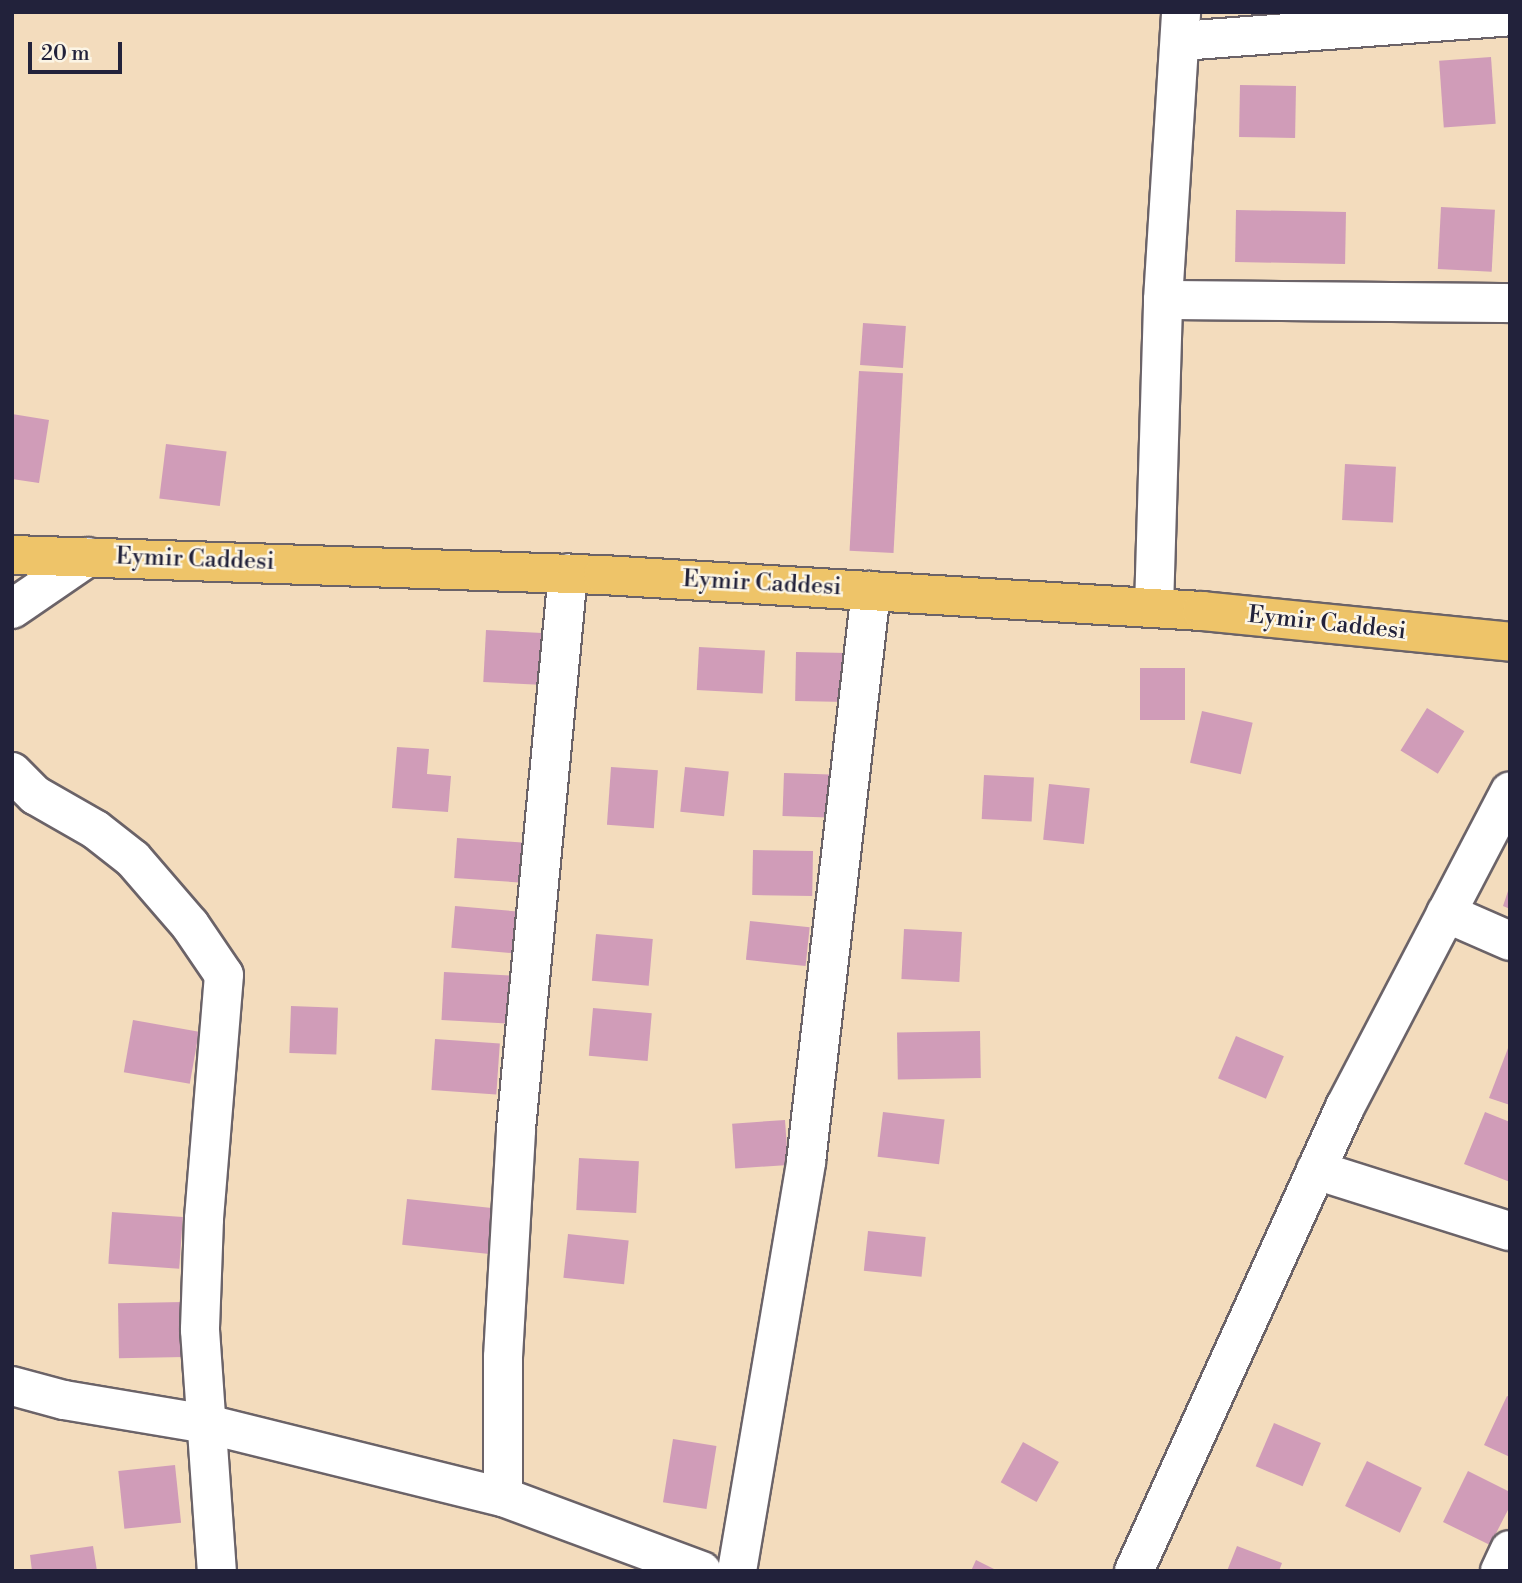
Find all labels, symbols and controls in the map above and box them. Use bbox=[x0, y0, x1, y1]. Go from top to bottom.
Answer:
scale bar bbox=[32, 28, 126, 72]
text: 20 m bbox=[41, 41, 90, 67]
street label: Eymir Caddesi bbox=[115, 543, 275, 577]
street label: Eymir Caddesi bbox=[682, 565, 842, 603]
street label: Eymir Caddesi bbox=[1246, 601, 1408, 647]

